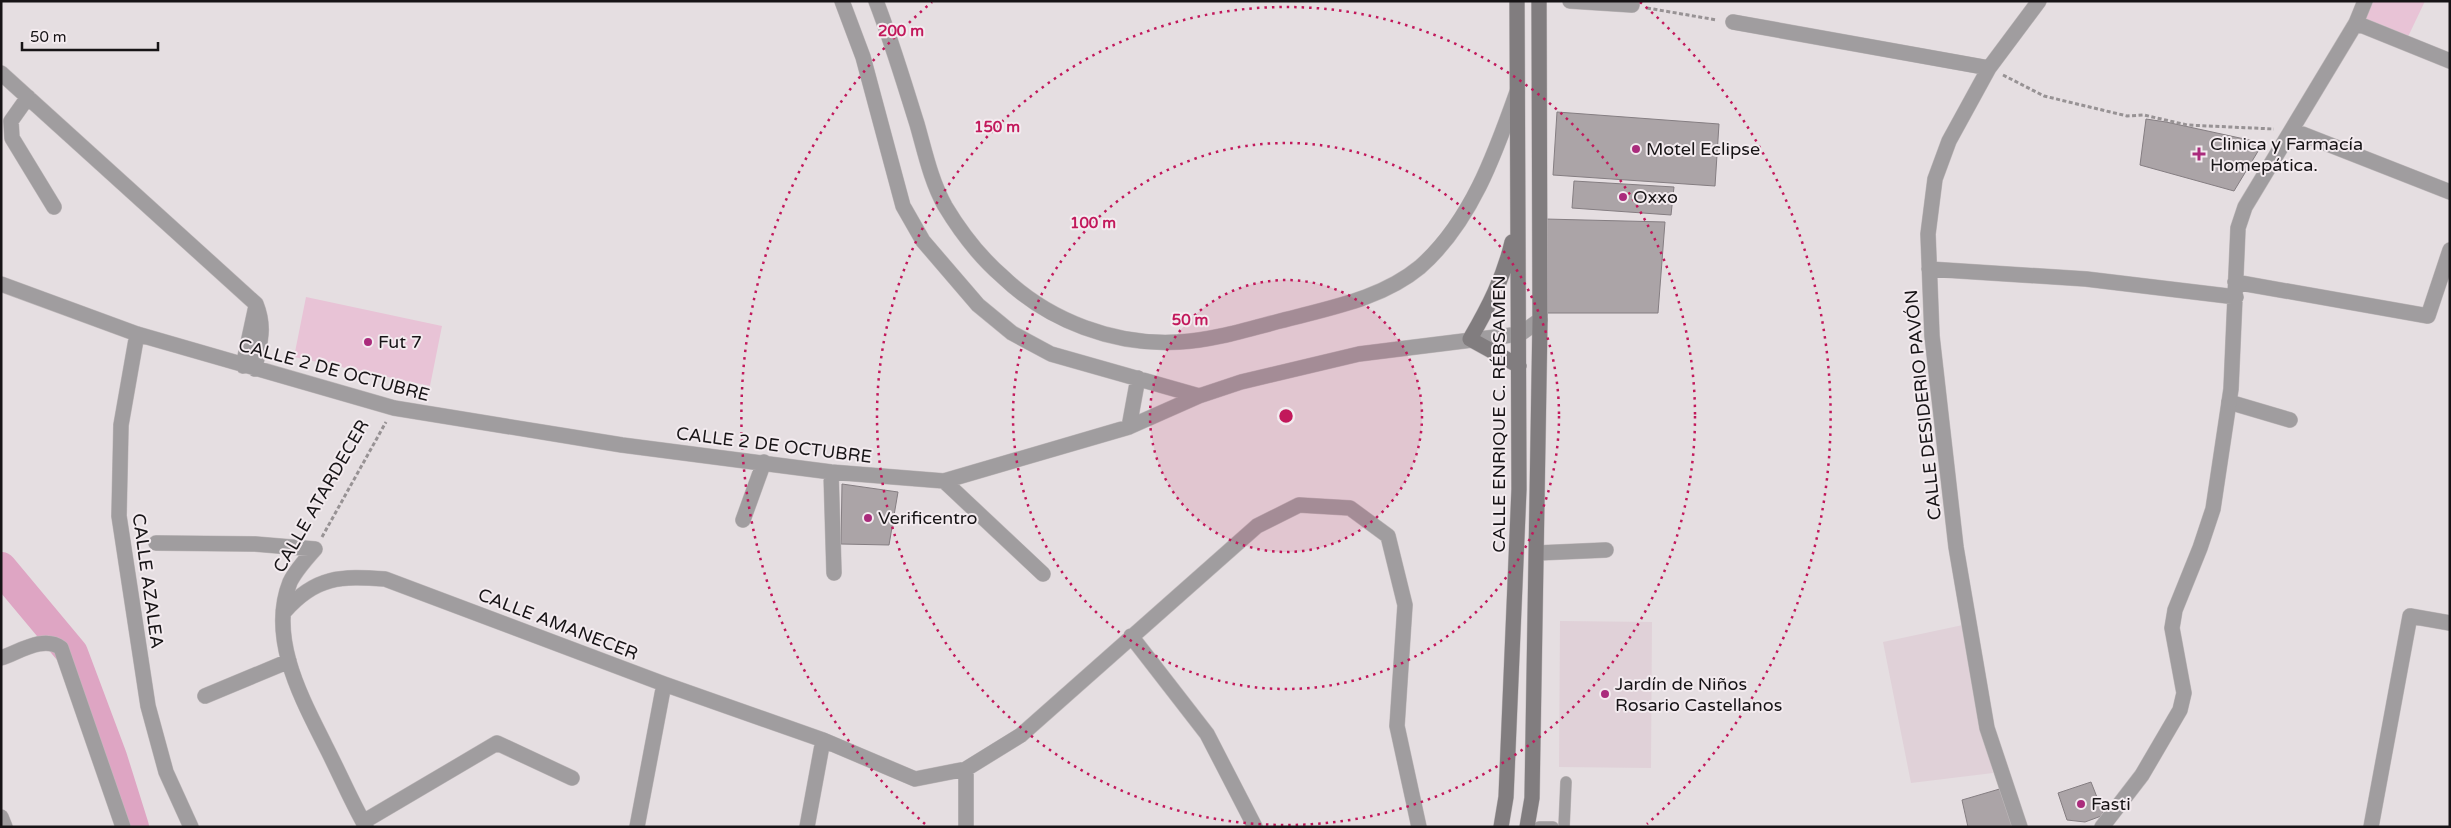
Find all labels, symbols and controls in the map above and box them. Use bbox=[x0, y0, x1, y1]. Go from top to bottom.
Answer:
scale bar bbox=[22, 20, 159, 52]
text: 200 m bbox=[878, 22, 924, 40]
text: 50 m bbox=[30, 28, 67, 46]
text: 150 m bbox=[974, 118, 1020, 136]
place label: Clinica y Farmacía Homepática. bbox=[2210, 133, 2363, 176]
place label: Motel Eclipse bbox=[1646, 138, 1760, 160]
marker: Motel Eclipse bbox=[1630, 143, 1642, 155]
marker: Clinica y Farmacía Homepática. bbox=[2192, 147, 2206, 161]
place label: Oxxo bbox=[1633, 186, 1678, 208]
marker: Oxxo bbox=[1617, 191, 1629, 203]
text: 100 m bbox=[1070, 214, 1116, 232]
street label: CALLE ENRIQUE C. RÉBSAMEN bbox=[1488, 275, 1510, 553]
street label: CALLE DESIDERIO PAVÓN bbox=[1900, 289, 1946, 521]
text: 50 m bbox=[1172, 311, 1208, 329]
place label: Fut 7 bbox=[378, 331, 422, 353]
street label: CALLE 2 DE OCTUBRE bbox=[236, 334, 432, 406]
marker: Fut 7 bbox=[362, 336, 374, 348]
centre of rings bbox=[1277, 407, 1295, 425]
street label: CALLE ATARDECER bbox=[268, 416, 374, 576]
street label: CALLE 2 DE OCTUBRE bbox=[675, 422, 873, 468]
place label: Verificentro bbox=[878, 507, 977, 529]
street label: CALLE AZALEA bbox=[128, 512, 168, 650]
marker: Verificentro bbox=[862, 512, 874, 524]
street label: CALLE AMANECER bbox=[475, 583, 641, 665]
place label: Jardín de Niños Rosario Castellanos bbox=[1615, 673, 1782, 716]
marker: Jardín de Niños Rosario Castellanos bbox=[1599, 688, 1611, 700]
place label: Fasti bbox=[2091, 793, 2131, 815]
marker: Fasti bbox=[2075, 798, 2087, 810]

